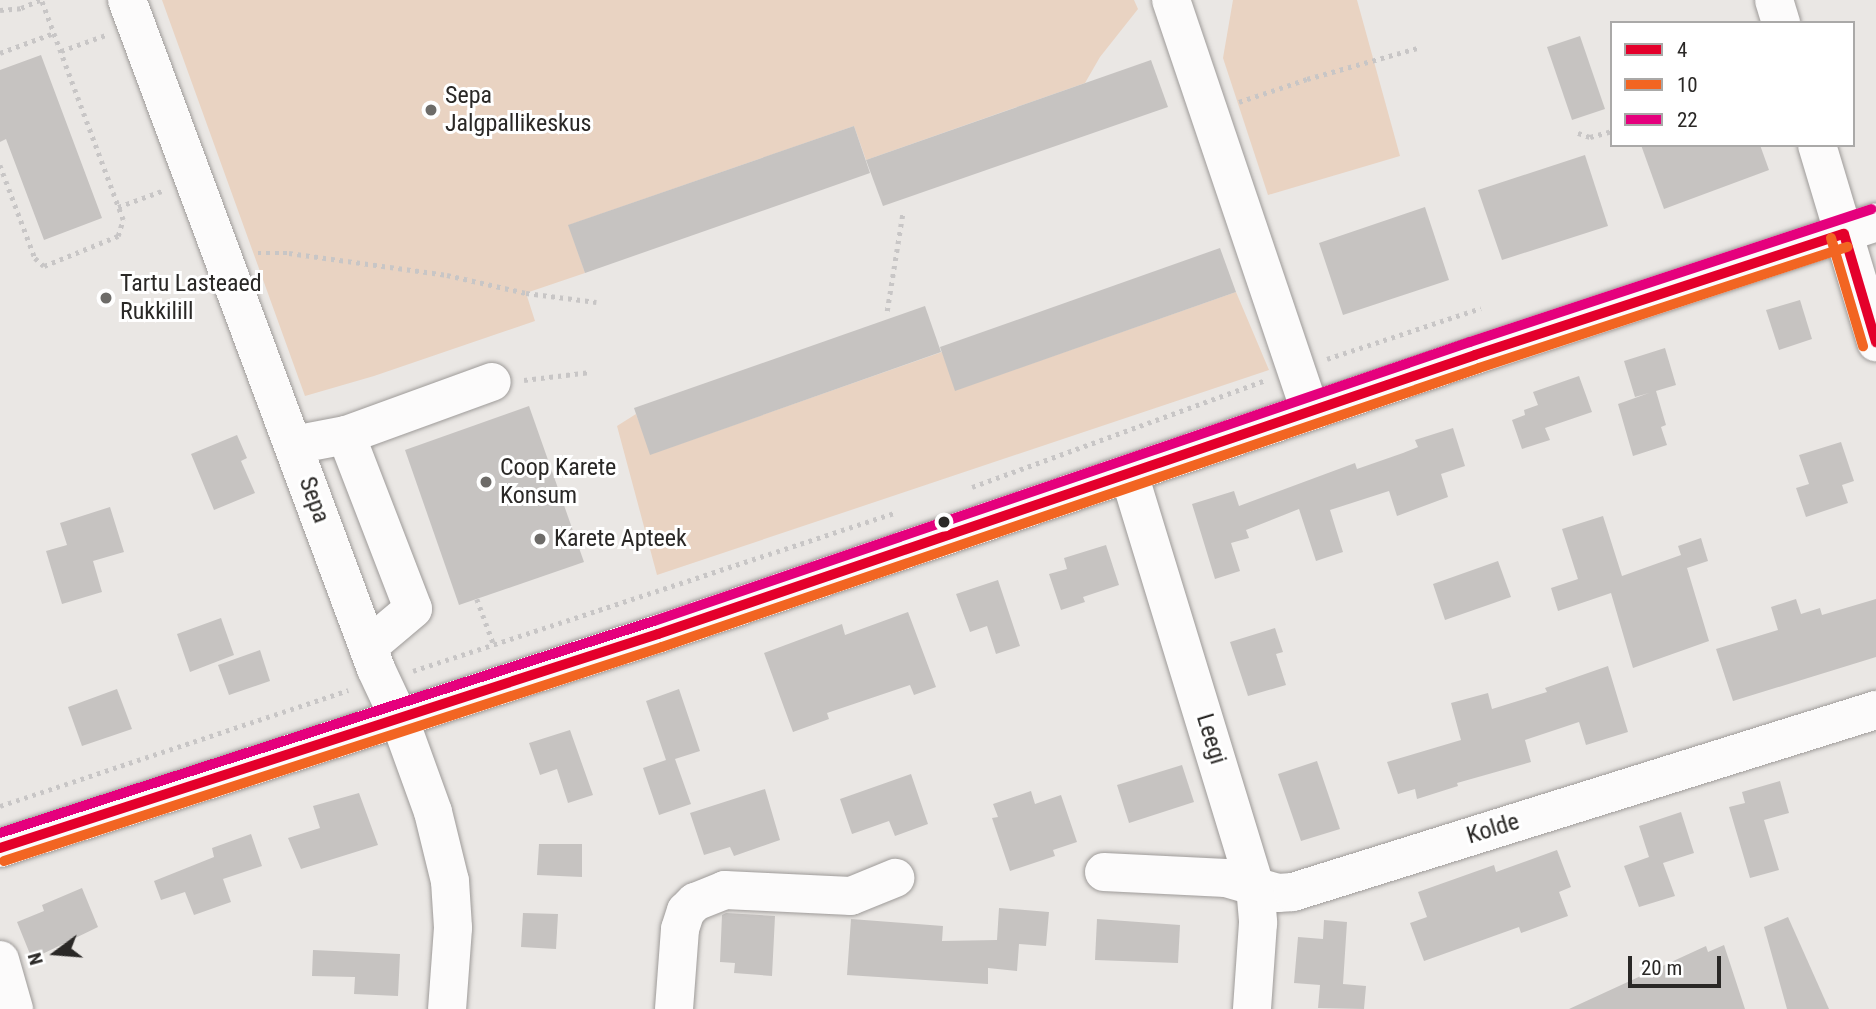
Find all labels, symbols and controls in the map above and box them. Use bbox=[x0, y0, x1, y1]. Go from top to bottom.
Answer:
legend bbox=[1610, 21, 1855, 147]
text: 4 bbox=[1677, 38, 1687, 62]
text: 10 bbox=[1677, 73, 1698, 97]
place label: Sepa Jalgpallikeskus bbox=[445, 82, 591, 138]
marker: Sepa Jalgpallikeskus bbox=[423, 102, 439, 118]
text: 22 bbox=[1677, 108, 1698, 132]
place label: Tartu Lasteaed Rukkilill bbox=[120, 270, 262, 326]
marker: Tartu Lasteaed Rukkilill bbox=[98, 290, 114, 306]
place label: Coop Karete Konsum bbox=[500, 454, 616, 510]
street label: Sepa bbox=[292, 473, 336, 527]
marker: Coop Karete Konsum bbox=[478, 474, 494, 490]
unlabelled marker bbox=[937, 515, 951, 529]
place label: Karete Apteek bbox=[554, 525, 687, 553]
marker: Karete Apteek bbox=[532, 531, 548, 547]
street label: Leegi bbox=[1190, 710, 1232, 768]
street label: Kolde bbox=[1463, 807, 1523, 851]
north arrow bbox=[21, 918, 91, 988]
scale bar bbox=[1631, 942, 1724, 986]
text: N bbox=[23, 950, 48, 968]
text: 20 m bbox=[1641, 956, 1682, 980]

